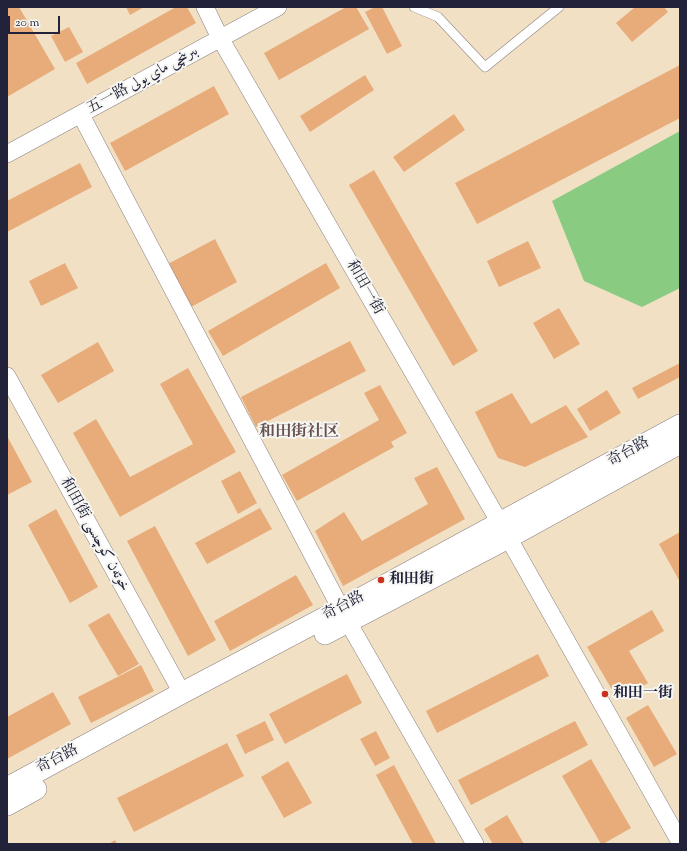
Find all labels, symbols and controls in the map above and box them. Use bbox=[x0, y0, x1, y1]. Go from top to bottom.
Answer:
scale bar bbox=[10, 8, 62, 34]
text: 20 m bbox=[15, 14, 39, 32]
street label: 五一路 بىرىنچى ماي يولى bbox=[84, 43, 202, 119]
street label: 和田一街 bbox=[341, 258, 387, 318]
district label: 和田街社区 bbox=[259, 423, 339, 443]
street label: 奇台路 bbox=[605, 434, 653, 472]
street label: 和田街 خوتەن كوچىسى bbox=[55, 475, 133, 595]
place label: 和田街 bbox=[389, 571, 434, 589]
marker: 和田街 bbox=[376, 575, 386, 585]
street label: 奇台路 bbox=[320, 588, 368, 626]
place label: 和田一街 bbox=[613, 685, 673, 703]
marker: 和田一街 bbox=[600, 689, 610, 699]
street label: 奇台路 bbox=[34, 741, 82, 779]

